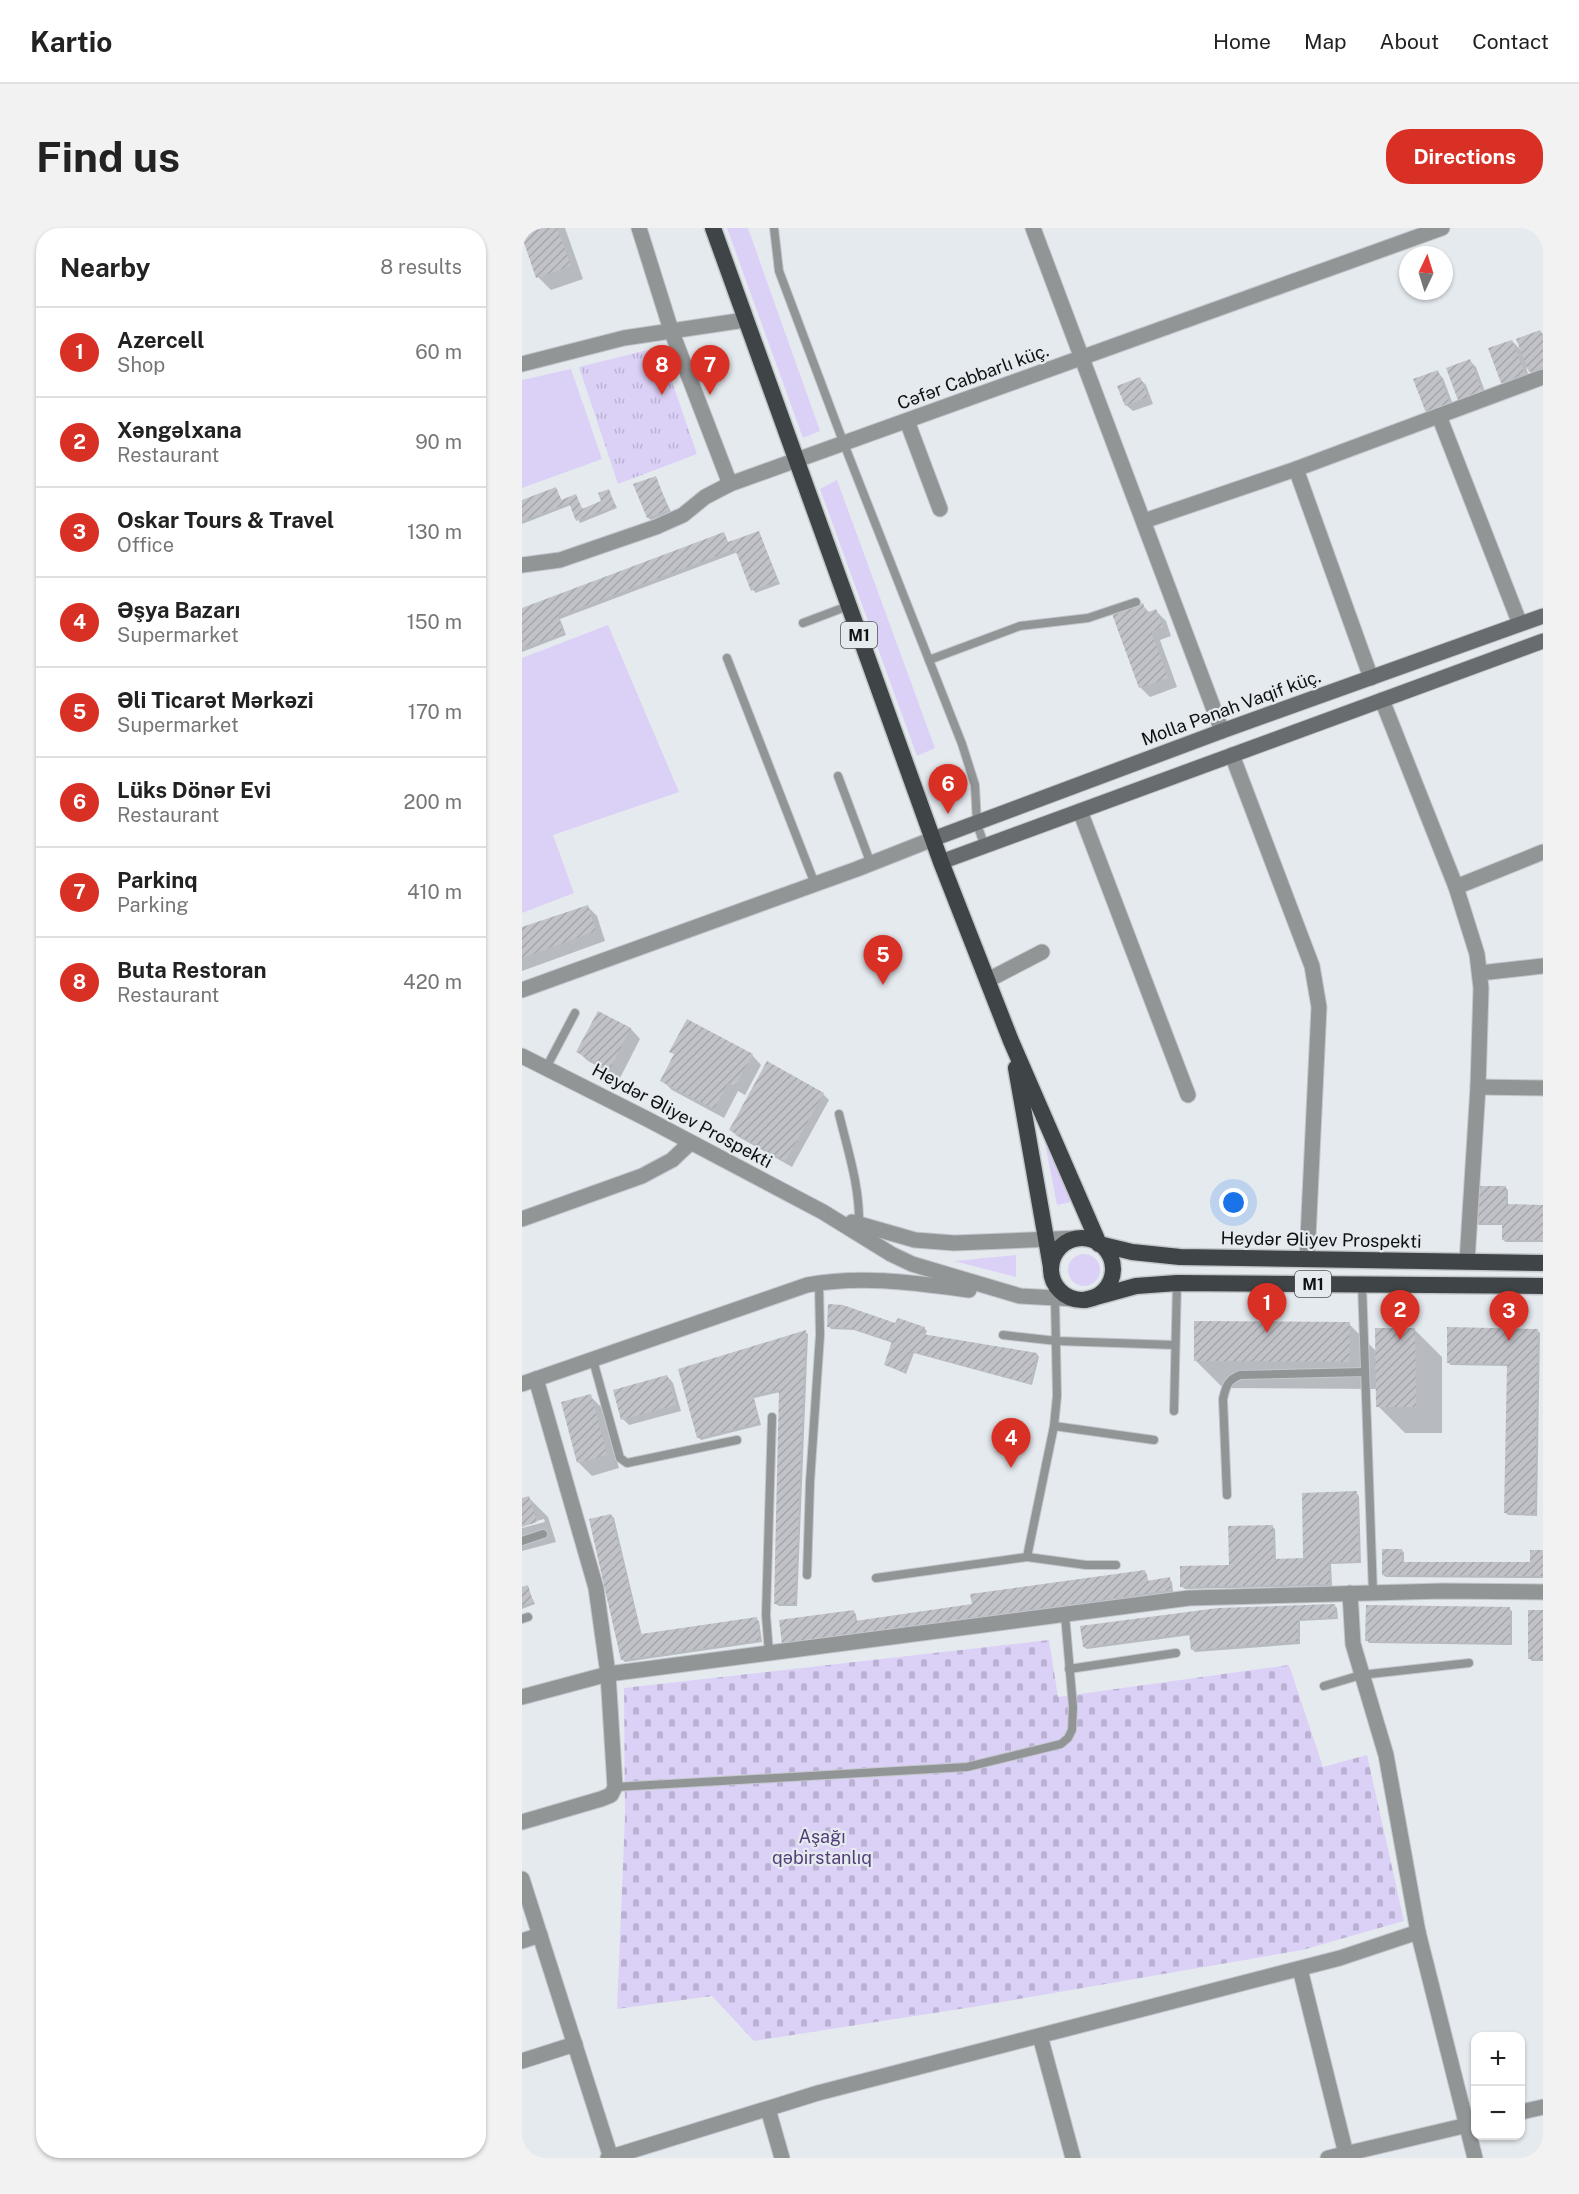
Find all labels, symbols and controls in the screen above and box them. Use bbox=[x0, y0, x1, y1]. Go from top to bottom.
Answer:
text: Kartio bbox=[30, 25, 112, 58]
text: Home bbox=[1213, 29, 1271, 54]
text: Map bbox=[1304, 29, 1347, 54]
text: About bbox=[1380, 29, 1439, 54]
text: Contact bbox=[1472, 29, 1549, 54]
button: Directions bbox=[1386, 129, 1543, 184]
text: Find us bbox=[36, 132, 180, 181]
north arrow bbox=[1399, 246, 1453, 300]
text: Nearby bbox=[60, 252, 150, 283]
text: 8 results bbox=[380, 255, 462, 279]
text: Azercell bbox=[117, 327, 204, 353]
street label: Cəfər Cabbarlı küç. bbox=[894, 339, 1051, 414]
text: 1 bbox=[75, 340, 84, 364]
text: 60 m bbox=[415, 340, 462, 364]
pin: 8 bbox=[642, 346, 682, 395]
pin: 7 bbox=[690, 346, 729, 395]
text: Shop bbox=[117, 353, 165, 377]
text: Xəngəlxana bbox=[117, 417, 242, 443]
text: 2 bbox=[73, 430, 86, 454]
text: 90 m bbox=[415, 430, 462, 454]
text: Restaurant bbox=[117, 443, 219, 467]
text: Oskar Tours & Travel bbox=[117, 507, 334, 533]
text: 3 bbox=[73, 520, 86, 544]
text: 130 m bbox=[407, 520, 462, 544]
text: Office bbox=[117, 533, 174, 557]
text: Əşya Bazarı bbox=[117, 597, 240, 623]
text: 4 bbox=[73, 610, 86, 634]
text: 150 m bbox=[407, 610, 462, 634]
road number: M1 bbox=[841, 622, 877, 648]
text: Supermarket bbox=[117, 623, 239, 647]
street label: Molla Pənah Vaqif küç. bbox=[1138, 665, 1323, 750]
text: Əli Ticarət Mərkəzi bbox=[117, 687, 314, 713]
text: 5 bbox=[73, 700, 86, 724]
text: 170 m bbox=[408, 700, 462, 724]
text: Supermarket bbox=[117, 713, 239, 737]
pin: 6 bbox=[928, 764, 968, 814]
text: Lüks Dönər Evi bbox=[117, 777, 271, 803]
text: 6 bbox=[73, 790, 86, 814]
text: 200 m bbox=[404, 790, 462, 814]
text: Restaurant bbox=[117, 803, 219, 827]
text: Parkinq bbox=[117, 867, 198, 893]
text: 7 bbox=[73, 880, 86, 904]
text: 410 m bbox=[407, 880, 462, 904]
text: Parking bbox=[117, 893, 189, 917]
pin: 5 bbox=[864, 936, 902, 985]
text: Buta Restoran bbox=[117, 957, 267, 983]
text: 8 bbox=[73, 970, 86, 994]
text: 420 m bbox=[403, 970, 462, 994]
text: Restaurant bbox=[117, 983, 219, 1007]
street label: Heydər Əliyev Prospekti bbox=[589, 1059, 776, 1172]
your location bbox=[1219, 1188, 1248, 1217]
street label: Heydər Əliyev Prospekti bbox=[1220, 1227, 1422, 1252]
road number: M1 bbox=[1295, 1271, 1331, 1297]
pin: 1 bbox=[1248, 1284, 1286, 1333]
pin: 2 bbox=[1380, 1290, 1420, 1340]
pin: 3 bbox=[1490, 1292, 1528, 1341]
pin: 4 bbox=[992, 1418, 1030, 1468]
park label: Aşağı qəbirstanlıq bbox=[772, 1826, 872, 1868]
map controls bbox=[1471, 2032, 1525, 2140]
button: + bbox=[1471, 2032, 1525, 2086]
button: − bbox=[1471, 2086, 1525, 2140]

